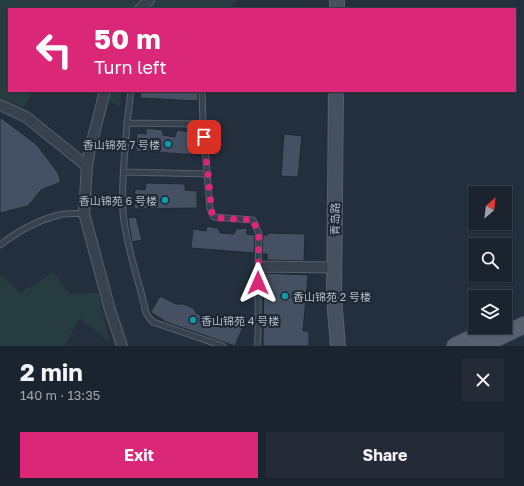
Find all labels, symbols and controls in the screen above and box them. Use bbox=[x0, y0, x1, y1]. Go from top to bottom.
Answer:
text: 50 m bbox=[94, 22, 161, 55]
icon: left bbox=[28, 24, 80, 76]
text: Turn left bbox=[94, 56, 167, 78]
pin bbox=[187, 120, 221, 154]
icon: arrive bbox=[193, 126, 215, 148]
place label: 香山锦苑 7 号楼 bbox=[83, 138, 160, 151]
marker: 香山锦苑 7 号楼 bbox=[163, 139, 173, 149]
north arrow bbox=[468, 186, 512, 230]
map controls bbox=[468, 186, 512, 334]
place label: 香山锦苑 6 号楼 bbox=[79, 194, 157, 207]
marker: 香山锦苑 6 号楼 bbox=[160, 195, 170, 205]
street label: 青岛路 bbox=[328, 203, 341, 236]
button: search bbox=[468, 238, 512, 282]
position arrow bbox=[237, 262, 279, 304]
place label: 香山锦苑 2 号楼 bbox=[293, 290, 371, 303]
button: layers bbox=[468, 290, 512, 334]
marker: 香山锦苑 2 号楼 bbox=[280, 291, 290, 301]
place label: 香山锦苑 4 号楼 bbox=[201, 314, 279, 327]
marker: 香山锦苑 4 号楼 bbox=[188, 315, 198, 325]
text: 2 min bbox=[20, 357, 83, 386]
button: close bbox=[462, 359, 504, 401]
text: 140 m · 13:35 bbox=[20, 387, 100, 403]
button: Exit bbox=[20, 432, 258, 478]
button: Share bbox=[266, 432, 504, 478]

